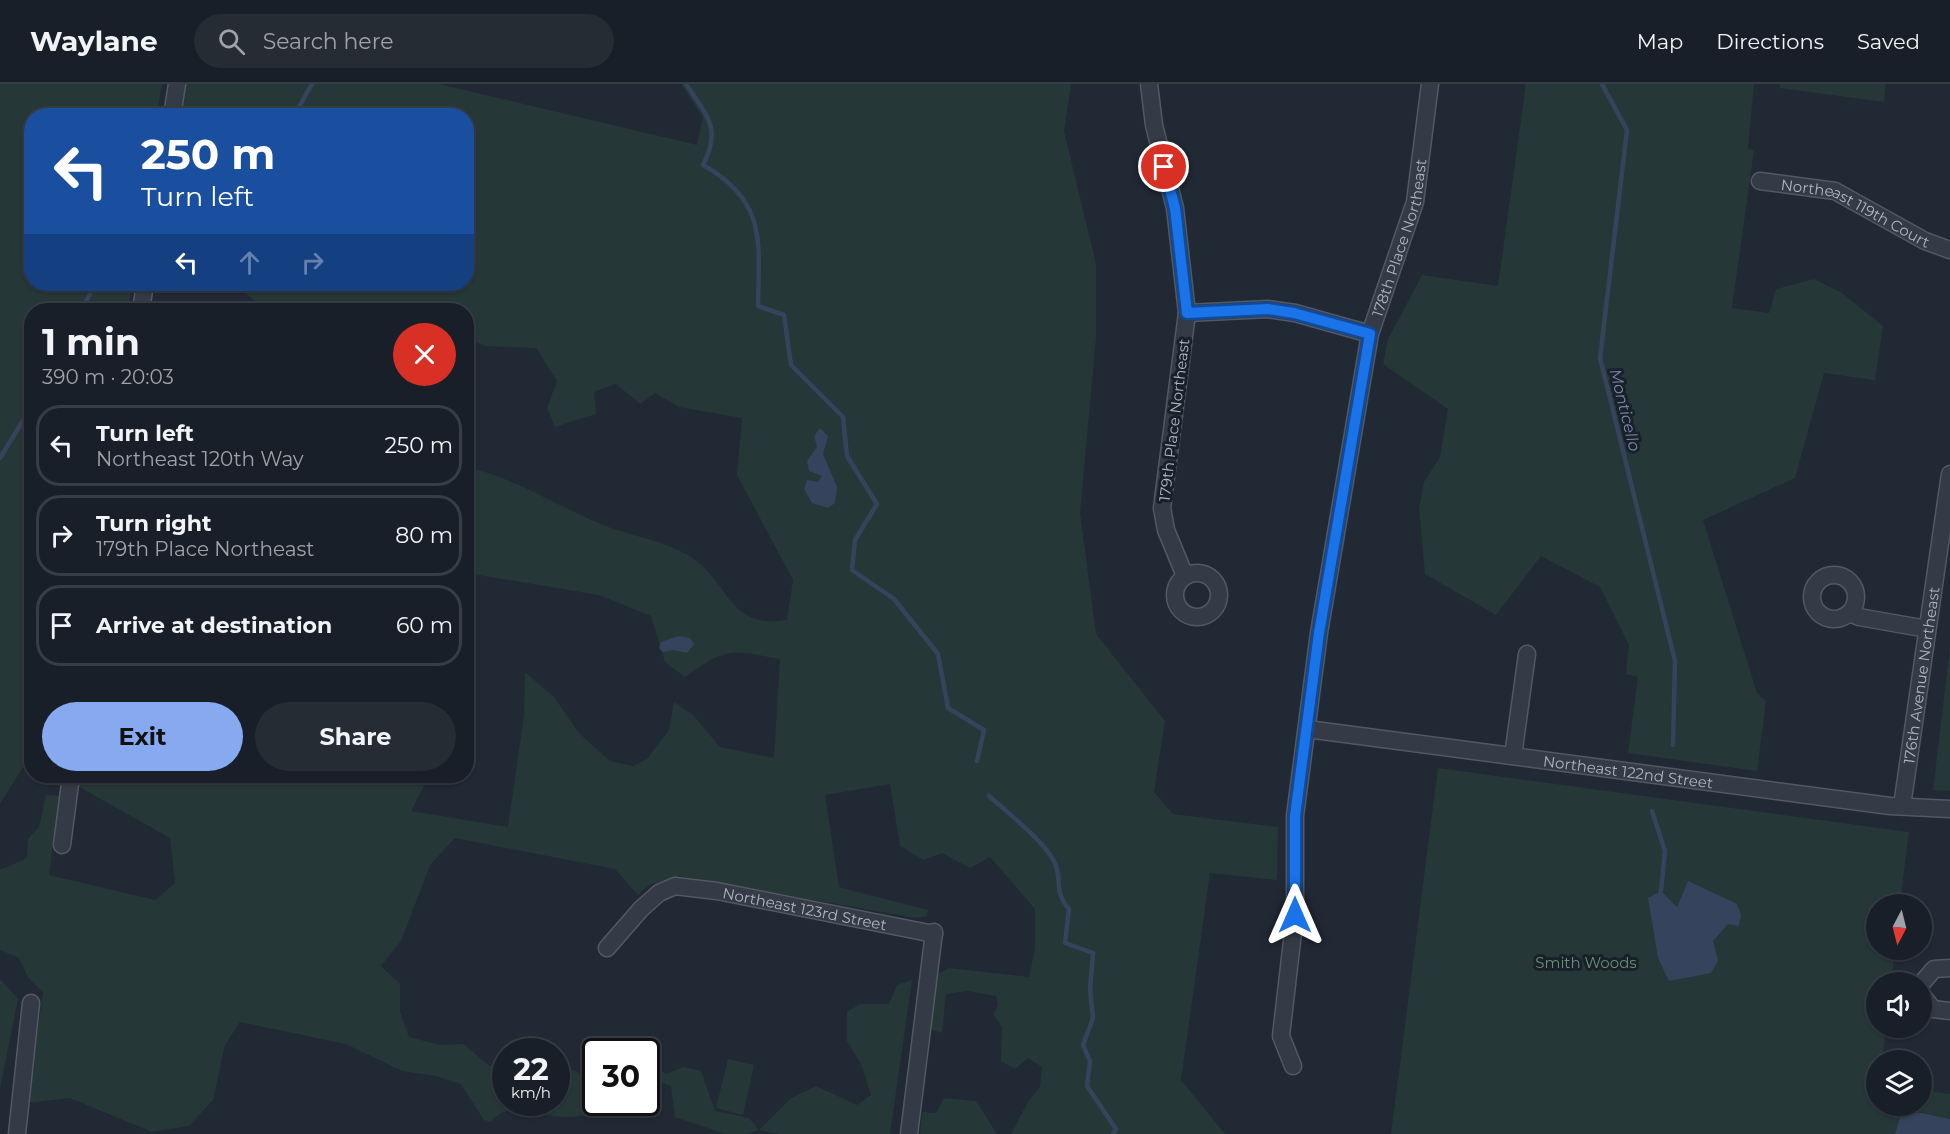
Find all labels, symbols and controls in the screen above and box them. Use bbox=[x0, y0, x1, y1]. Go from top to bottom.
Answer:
search box bbox=[194, 14, 614, 68]
text: Waylane bbox=[30, 24, 158, 58]
icon: search bbox=[215, 25, 248, 58]
text: Search here bbox=[263, 28, 393, 55]
text: Map bbox=[1637, 29, 1683, 54]
text: Directions bbox=[1716, 29, 1824, 54]
text: Saved bbox=[1857, 29, 1920, 54]
text: 250 m bbox=[141, 128, 275, 180]
icon: left bbox=[42, 132, 120, 210]
pin bbox=[1138, 141, 1189, 192]
icon: arrive bbox=[1147, 150, 1180, 183]
street label: 178th Place Northeast bbox=[1367, 158, 1430, 319]
street label: Northeast 119th Court bbox=[1780, 174, 1932, 251]
text: Turn left bbox=[141, 180, 254, 213]
icon: left bbox=[170, 246, 203, 279]
icon: ahead bbox=[233, 246, 266, 279]
icon: right bbox=[296, 246, 329, 279]
text: 1 min bbox=[42, 320, 140, 364]
button: close bbox=[393, 323, 456, 386]
street label: 179th Place Northeast bbox=[1155, 338, 1193, 502]
text: 390 m · 20:03 bbox=[42, 365, 174, 389]
water label: Monticello bbox=[1606, 367, 1644, 453]
text: Turn left bbox=[96, 420, 194, 447]
icon: left bbox=[45, 429, 78, 462]
text: 250 m bbox=[384, 432, 453, 459]
text: Northeast 120th Way bbox=[96, 447, 304, 471]
text: Turn right bbox=[96, 510, 211, 537]
icon: right bbox=[45, 519, 78, 552]
text: 80 m bbox=[395, 522, 453, 549]
text: 179th Place Northeast bbox=[96, 537, 314, 561]
street label: 176th Avenue Northeast bbox=[1899, 585, 1943, 765]
icon: arrive bbox=[45, 609, 78, 642]
text: Arrive at destination bbox=[96, 612, 332, 639]
text: 60 m bbox=[396, 612, 453, 639]
button: Exit bbox=[42, 702, 243, 771]
button: Share bbox=[255, 702, 456, 771]
street label: Northeast 122nd Street bbox=[1542, 751, 1714, 792]
street label: Northeast 123rd Street bbox=[721, 883, 888, 934]
position arrow bbox=[1263, 883, 1327, 947]
north arrow bbox=[1866, 894, 1932, 960]
map controls bbox=[1866, 894, 1932, 1116]
park label: Smith Woods bbox=[1535, 953, 1637, 972]
button: sound bbox=[1866, 972, 1932, 1038]
speed limit sign: 30 bbox=[582, 1038, 660, 1116]
button: layers bbox=[1866, 1050, 1932, 1116]
text: 22 bbox=[513, 1051, 549, 1088]
text: km/h bbox=[511, 1083, 551, 1102]

